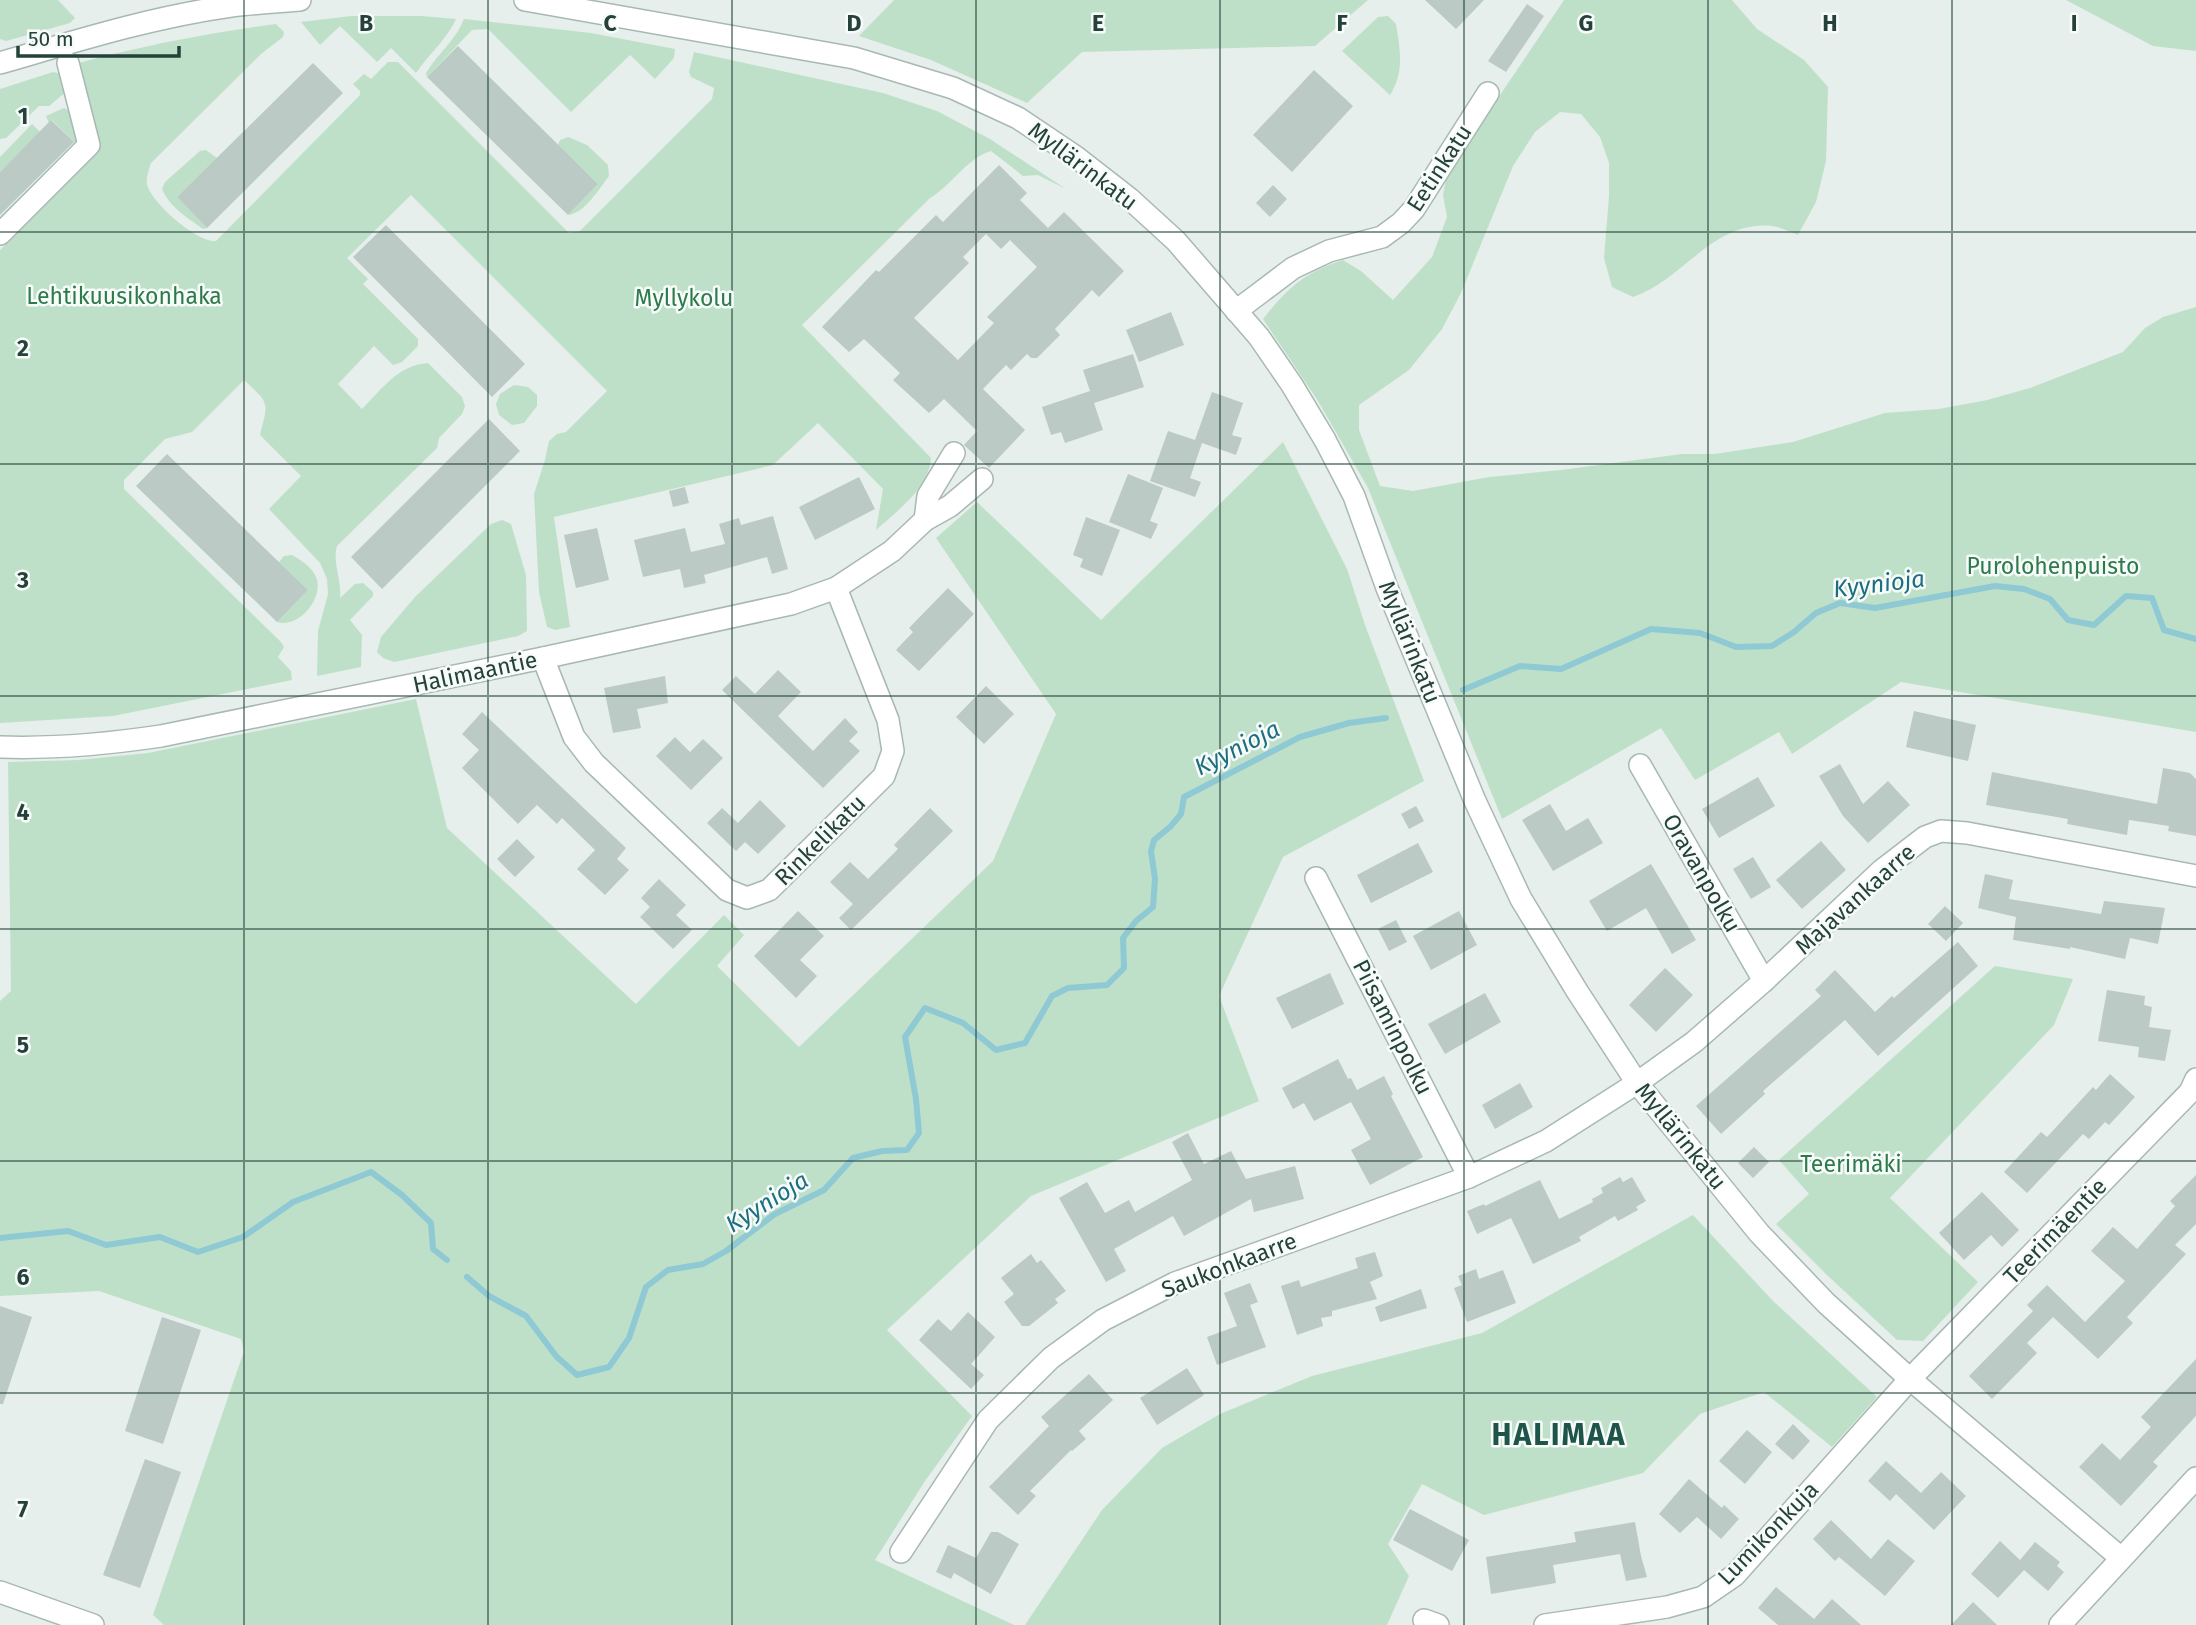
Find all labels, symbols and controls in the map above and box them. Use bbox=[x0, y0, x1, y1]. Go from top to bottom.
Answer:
text: B bbox=[359, 9, 373, 37]
text: C bbox=[603, 9, 617, 37]
text: D bbox=[847, 9, 862, 37]
text: E bbox=[1092, 9, 1104, 37]
text: F bbox=[1336, 9, 1348, 37]
text: G bbox=[1579, 9, 1593, 37]
text: H bbox=[1822, 9, 1838, 37]
text: I bbox=[2071, 9, 2077, 37]
scale bar bbox=[18, 14, 178, 58]
text: 50 m bbox=[28, 26, 74, 52]
text: 1 bbox=[18, 102, 28, 130]
street label: Myllärinkatu bbox=[1023, 116, 1143, 216]
street label: Eetinkatu bbox=[1400, 119, 1478, 217]
park label: Lehtikuusikonhaka bbox=[26, 282, 222, 310]
park label: Myllykolu bbox=[635, 284, 733, 312]
text: 2 bbox=[17, 334, 29, 362]
park label: Purolohenpuisto bbox=[1967, 552, 2139, 580]
water label: Kyynioja bbox=[1832, 565, 1926, 603]
text: 3 bbox=[16, 566, 29, 594]
street label: Myllärinkatu bbox=[1373, 577, 1447, 707]
street label: Halimaantie bbox=[410, 645, 540, 699]
water label: Kyynioja bbox=[1190, 715, 1284, 781]
street label: Rinkelikatu bbox=[769, 789, 871, 891]
text: 4 bbox=[17, 798, 30, 826]
street label: Oravanpolku bbox=[1657, 809, 1747, 937]
street label: Majavankaarre bbox=[1789, 838, 1921, 960]
street label: Piisaminpolku bbox=[1347, 955, 1439, 1099]
text: 5 bbox=[17, 1031, 29, 1059]
street label: Myllärinkatu bbox=[1629, 1077, 1733, 1195]
park label: Teerimäki bbox=[1800, 1150, 1902, 1178]
water label: Kyynioja bbox=[721, 1166, 813, 1238]
street label: Teerimäentie bbox=[1997, 1172, 2113, 1290]
street label: Saukonkaarre bbox=[1157, 1226, 1301, 1304]
text: 6 bbox=[17, 1263, 30, 1291]
district label: HALIMAA bbox=[1492, 1417, 1626, 1453]
street label: Lumikonkuja bbox=[1712, 1475, 1824, 1591]
text: 7 bbox=[18, 1495, 29, 1523]

